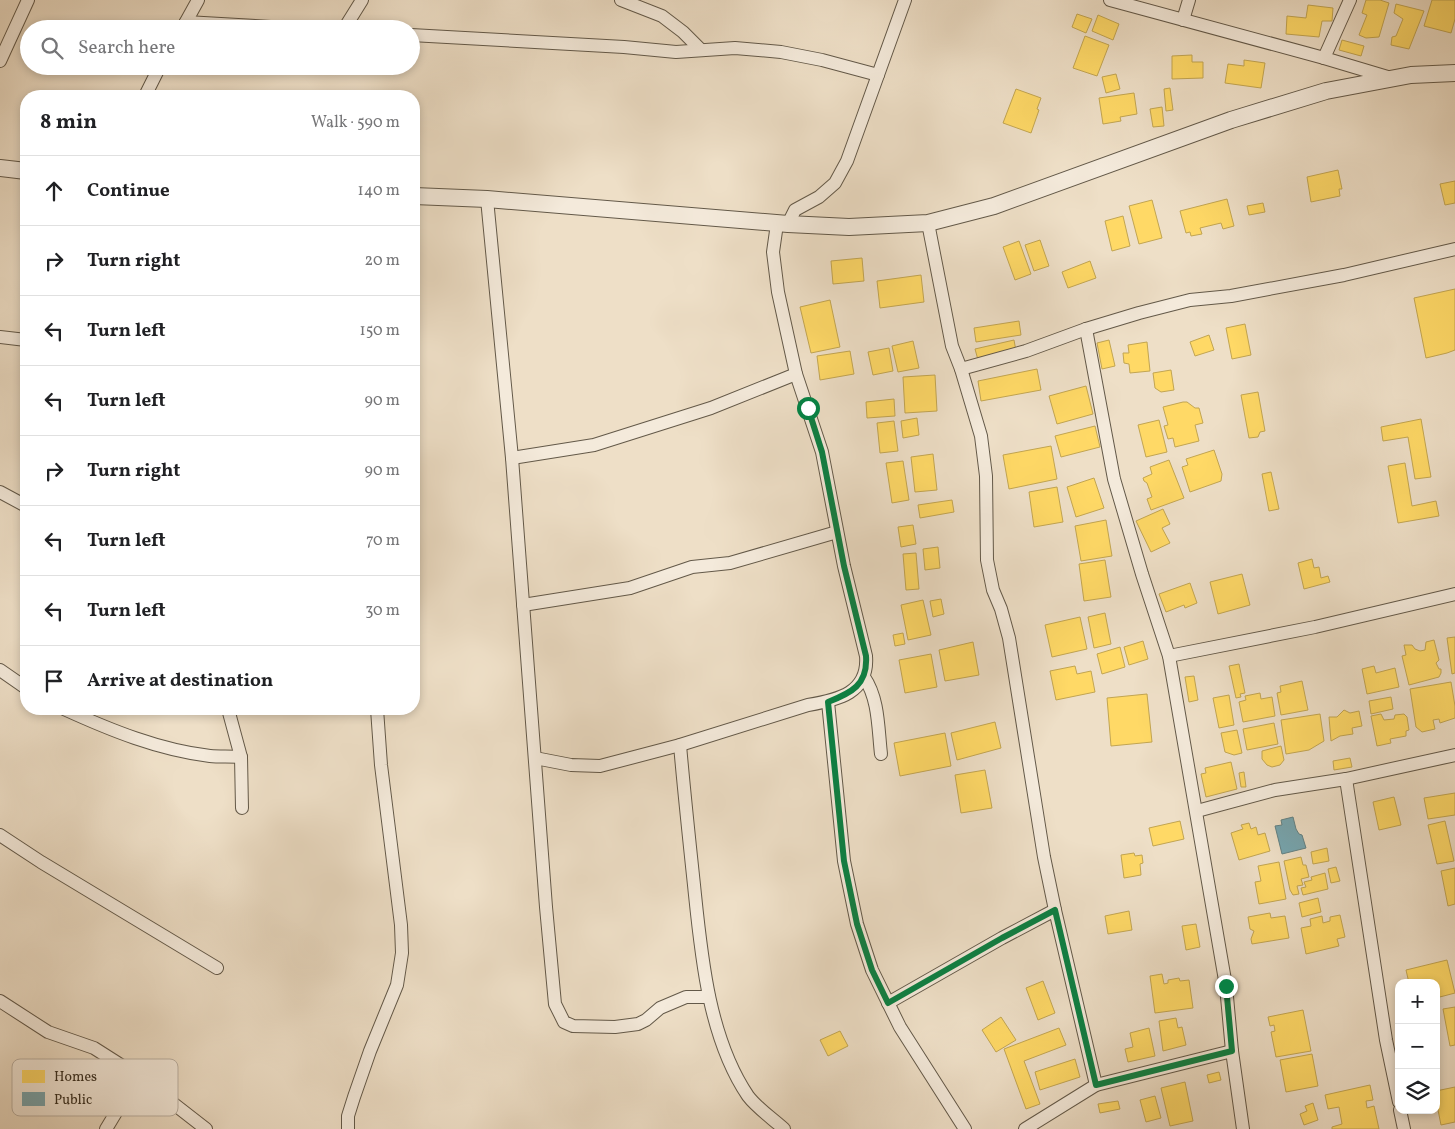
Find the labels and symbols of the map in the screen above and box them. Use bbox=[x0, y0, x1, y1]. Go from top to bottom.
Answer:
route start bbox=[797, 397, 820, 420]
route end bbox=[1215, 975, 1238, 998]
legend bbox=[12, 1059, 178, 1116]
text: Homes bbox=[54, 1068, 97, 1087]
text: Public bbox=[54, 1091, 92, 1110]

